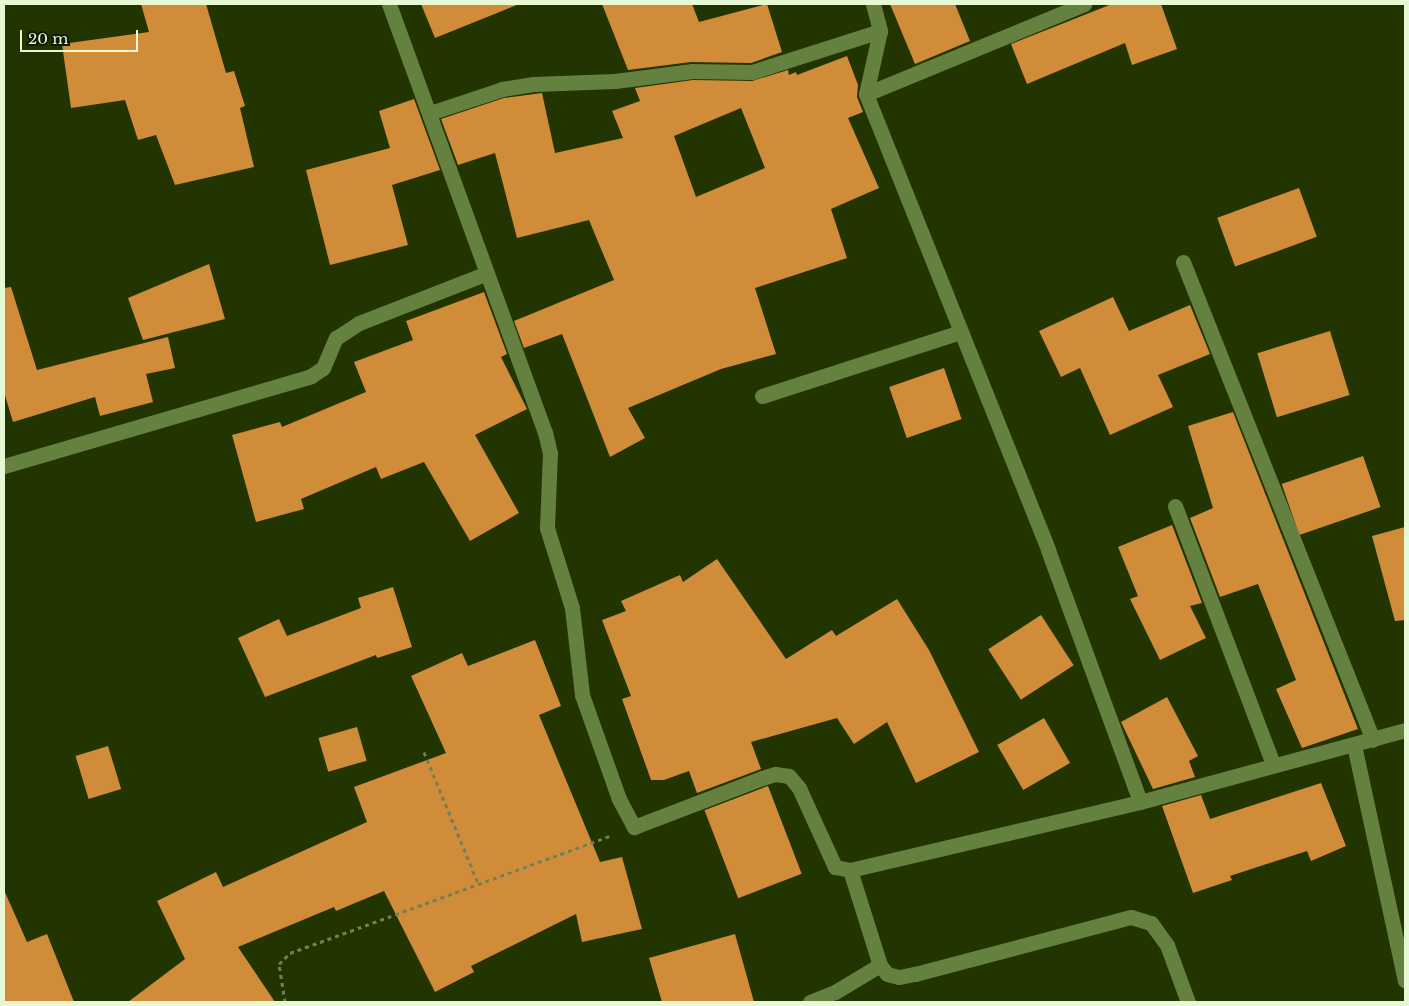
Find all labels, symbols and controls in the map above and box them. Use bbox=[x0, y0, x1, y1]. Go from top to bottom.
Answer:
scale bar bbox=[22, 20, 140, 52]
text: 20 m bbox=[28, 29, 68, 48]

